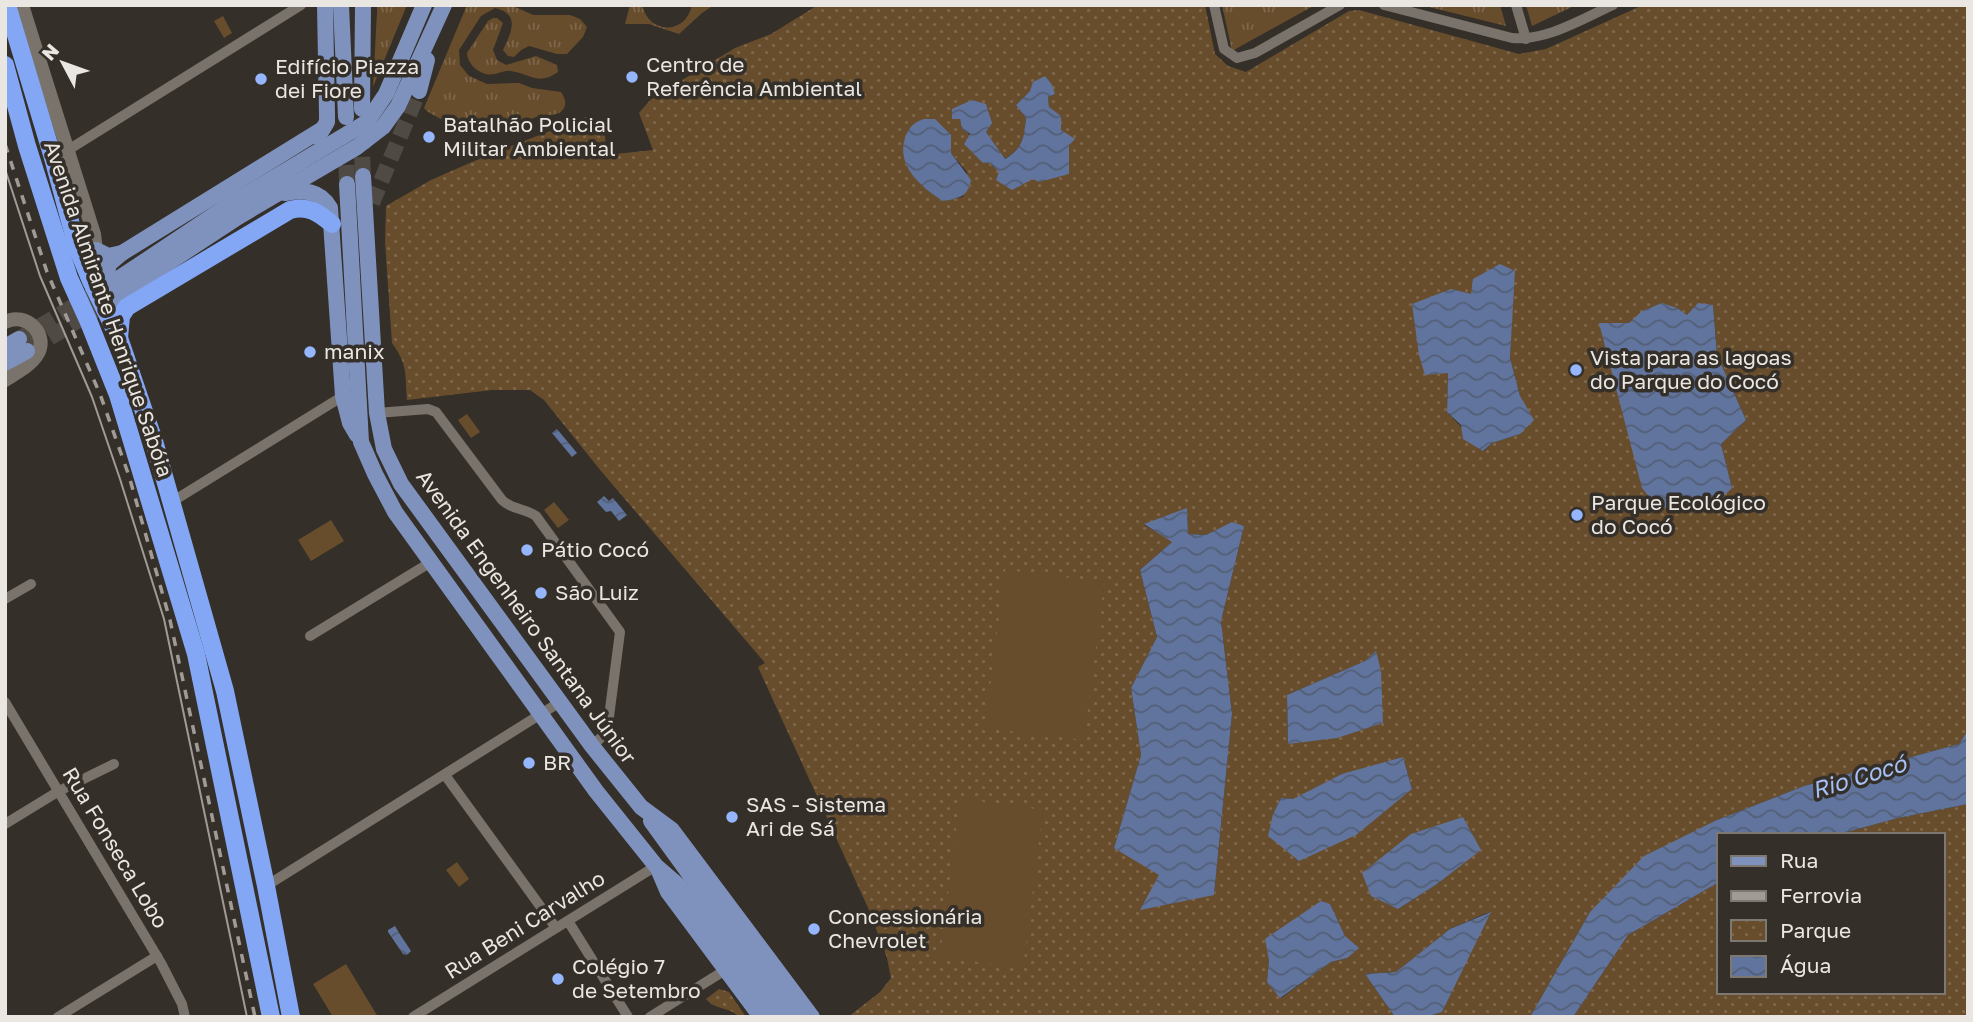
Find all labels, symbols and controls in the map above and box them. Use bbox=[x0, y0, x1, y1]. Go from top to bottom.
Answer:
north arrow bbox=[28, 28, 98, 98]
text: N bbox=[36, 39, 63, 65]
place label: Centro de Referência Ambiental bbox=[646, 51, 862, 101]
place label: Edifício Piazza dei Fiore bbox=[275, 53, 419, 103]
marker: Centro de Referência Ambiental bbox=[624, 69, 640, 85]
marker: Edifício Piazza dei Fiore bbox=[253, 71, 269, 87]
place label: Batalhão Policial Militar Ambiental bbox=[443, 111, 616, 161]
marker: Batalhão Policial Militar Ambiental bbox=[421, 129, 437, 145]
street label: Avenida Almirante Henrique Sabóia bbox=[39, 137, 179, 480]
place label: manix bbox=[324, 338, 385, 364]
marker: manix bbox=[302, 344, 318, 360]
place label: Vista para as lagoas do Parque do Cocó bbox=[1590, 344, 1792, 394]
marker: Vista para as lagoas do Parque do Cocó bbox=[1568, 362, 1584, 378]
street label: Avenida Engenheiro Santana Júnior bbox=[411, 464, 642, 769]
place label: Parque Ecológico do Cocó bbox=[1591, 489, 1766, 539]
marker: Parque Ecológico do Cocó bbox=[1569, 507, 1585, 523]
place label: Pátio Cocó bbox=[541, 536, 649, 562]
marker: Pátio Cocó bbox=[519, 542, 535, 558]
place label: São Luiz bbox=[555, 579, 639, 605]
marker: São Luiz bbox=[533, 585, 549, 601]
water label: Rio Cocó bbox=[1808, 748, 1911, 804]
place label: BR bbox=[543, 749, 571, 775]
marker: BR bbox=[521, 755, 537, 771]
street label: Rua Fonseca Lobo bbox=[58, 762, 174, 933]
place label: SAS - Sistema Ari de Sá bbox=[746, 791, 886, 841]
marker: SAS - Sistema Ari de Sá bbox=[724, 809, 740, 825]
legend bbox=[1717, 833, 1945, 994]
text: Rua bbox=[1780, 847, 1818, 873]
street label: Rua Beni Carvalho bbox=[440, 864, 609, 984]
text: Ferrovia bbox=[1780, 882, 1862, 908]
place label: Concessionária Chevrolet bbox=[828, 903, 982, 953]
text: Parque bbox=[1780, 917, 1851, 943]
marker: Concessionária Chevrolet bbox=[806, 921, 822, 937]
text: Água bbox=[1780, 952, 1831, 978]
place label: Colégio 7 de Setembro bbox=[572, 953, 701, 1003]
marker: Colégio 7 de Setembro bbox=[550, 971, 566, 987]

